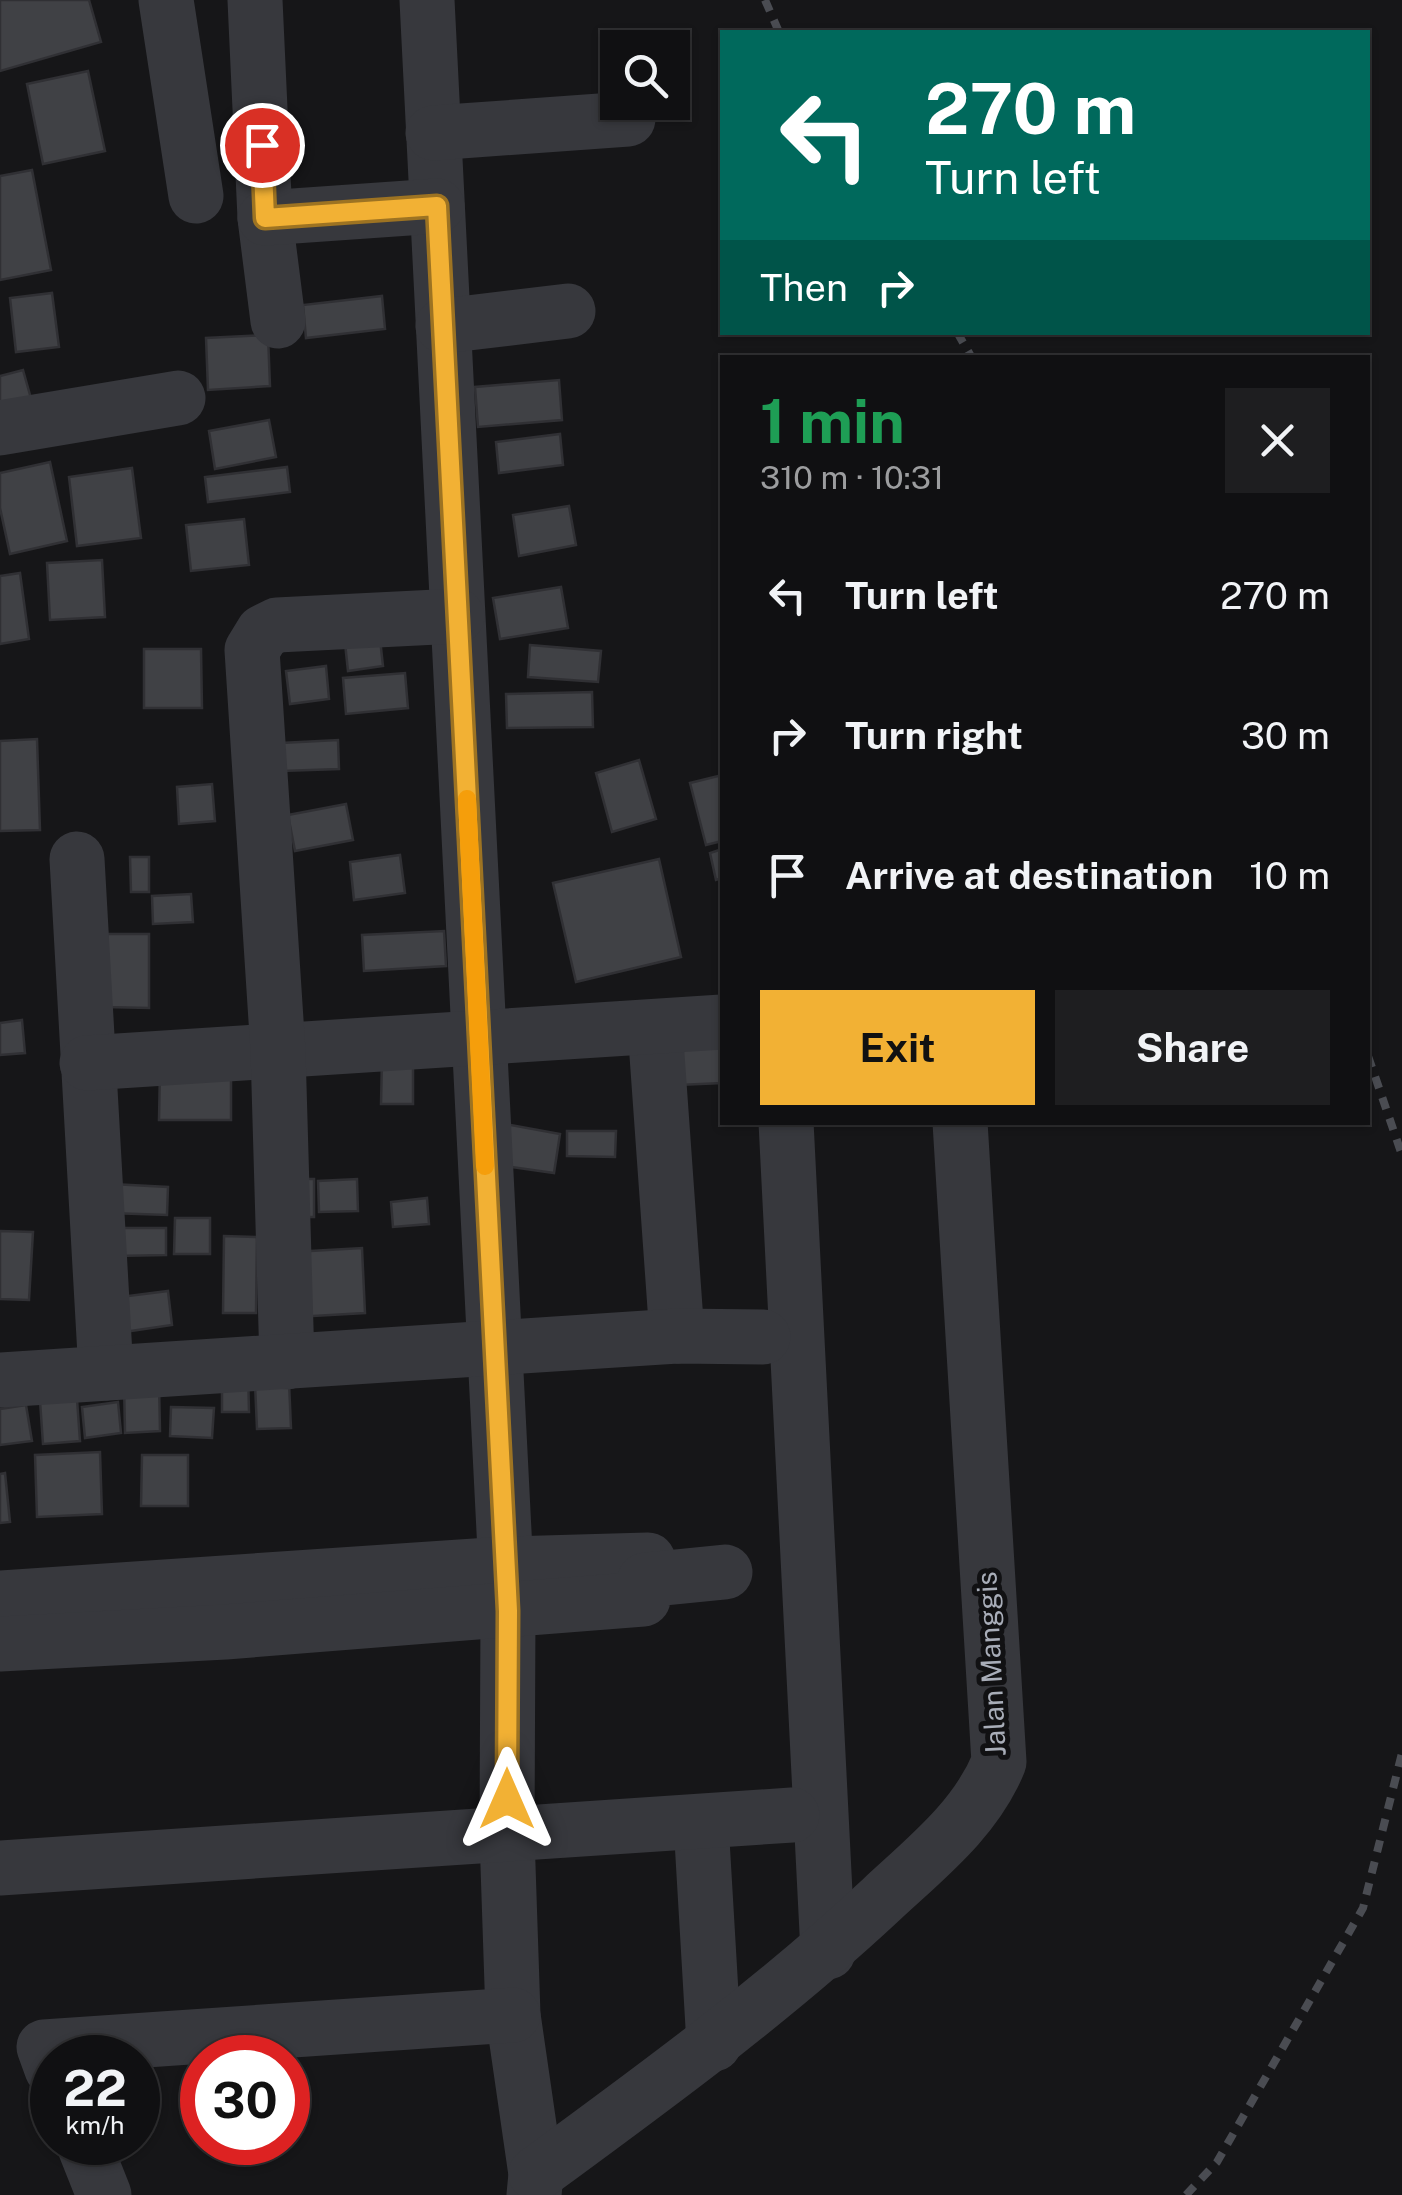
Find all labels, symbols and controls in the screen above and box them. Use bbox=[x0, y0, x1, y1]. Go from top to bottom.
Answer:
map controls bbox=[600, 30, 690, 120]
button: search bbox=[600, 30, 690, 120]
text: 270 m bbox=[925, 67, 1136, 150]
icon: left bbox=[760, 70, 890, 200]
pin bbox=[220, 103, 305, 188]
icon: arrive bbox=[235, 118, 290, 173]
text: Turn left bbox=[925, 151, 1101, 204]
icon: right bbox=[868, 260, 923, 315]
text: Then bbox=[760, 265, 848, 310]
text: 1 min bbox=[760, 386, 905, 457]
button: close bbox=[1225, 388, 1330, 493]
text: 310 m · 10:31 bbox=[760, 459, 944, 496]
icon: left bbox=[760, 568, 815, 623]
text: Turn left bbox=[845, 573, 999, 618]
text: 270 m bbox=[1220, 573, 1330, 618]
icon: right bbox=[760, 708, 815, 763]
text: Turn right bbox=[845, 713, 1023, 758]
text: 30 m bbox=[1241, 713, 1330, 758]
icon: arrive bbox=[760, 848, 815, 903]
text: Arrive at destination bbox=[845, 853, 1213, 898]
text: 10 m bbox=[1249, 853, 1330, 898]
button: Exit bbox=[760, 990, 1035, 1105]
button: Share bbox=[1055, 990, 1330, 1105]
street label: Jalan Manggis bbox=[969, 1571, 1012, 1757]
position arrow bbox=[455, 1747, 559, 1851]
speed limit sign: 30 bbox=[180, 2035, 310, 2165]
text: 22 bbox=[63, 2058, 127, 2117]
text: km/h bbox=[66, 2110, 124, 2140]

